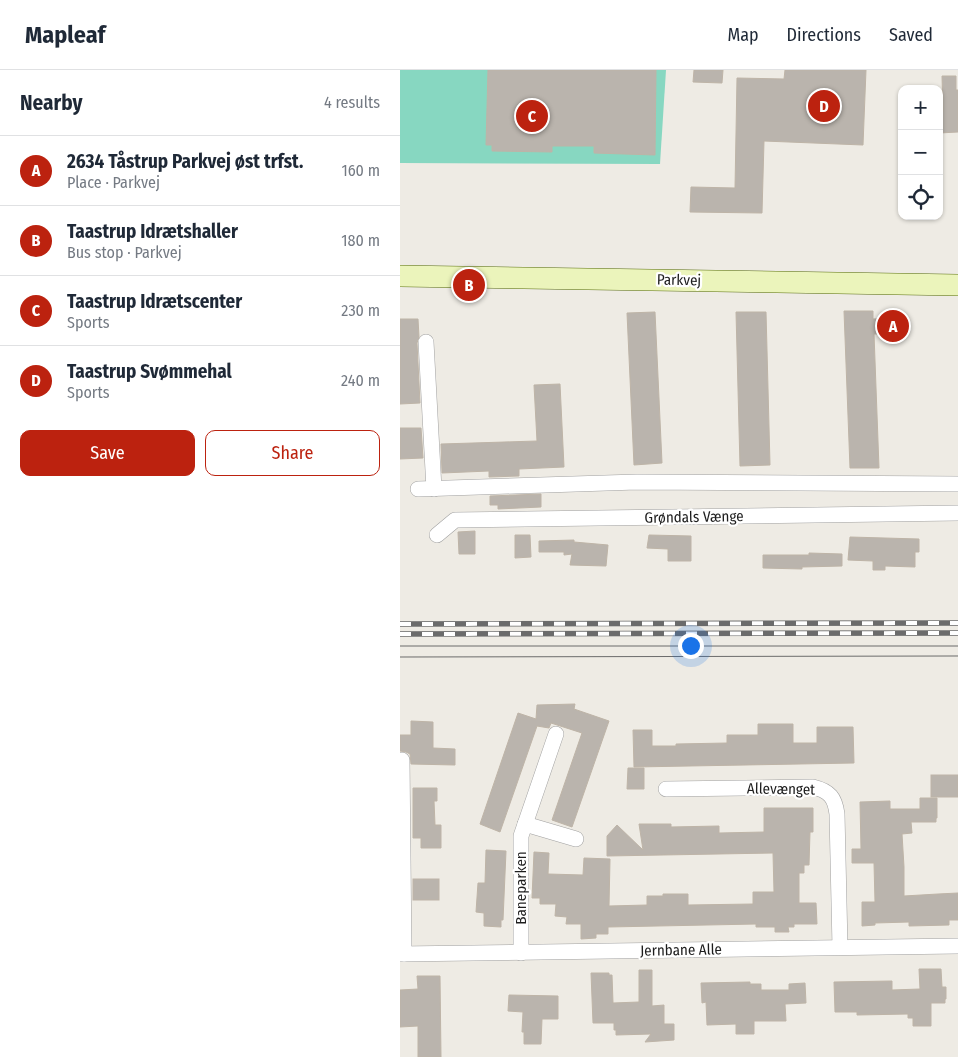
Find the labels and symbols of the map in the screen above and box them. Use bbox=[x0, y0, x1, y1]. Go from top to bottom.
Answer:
pin: D bbox=[808, 87, 840, 125]
pin: C bbox=[516, 97, 548, 135]
pin: B bbox=[453, 266, 485, 304]
street label: Parkvej bbox=[657, 271, 701, 289]
pin: A bbox=[877, 307, 909, 345]
street label: Grøndals Vænge bbox=[644, 507, 744, 527]
your location bbox=[678, 633, 704, 659]
street label: Allevænget bbox=[747, 779, 815, 799]
street label: Baneparken bbox=[512, 851, 530, 925]
street label: Jernbane Alle bbox=[640, 940, 722, 960]

